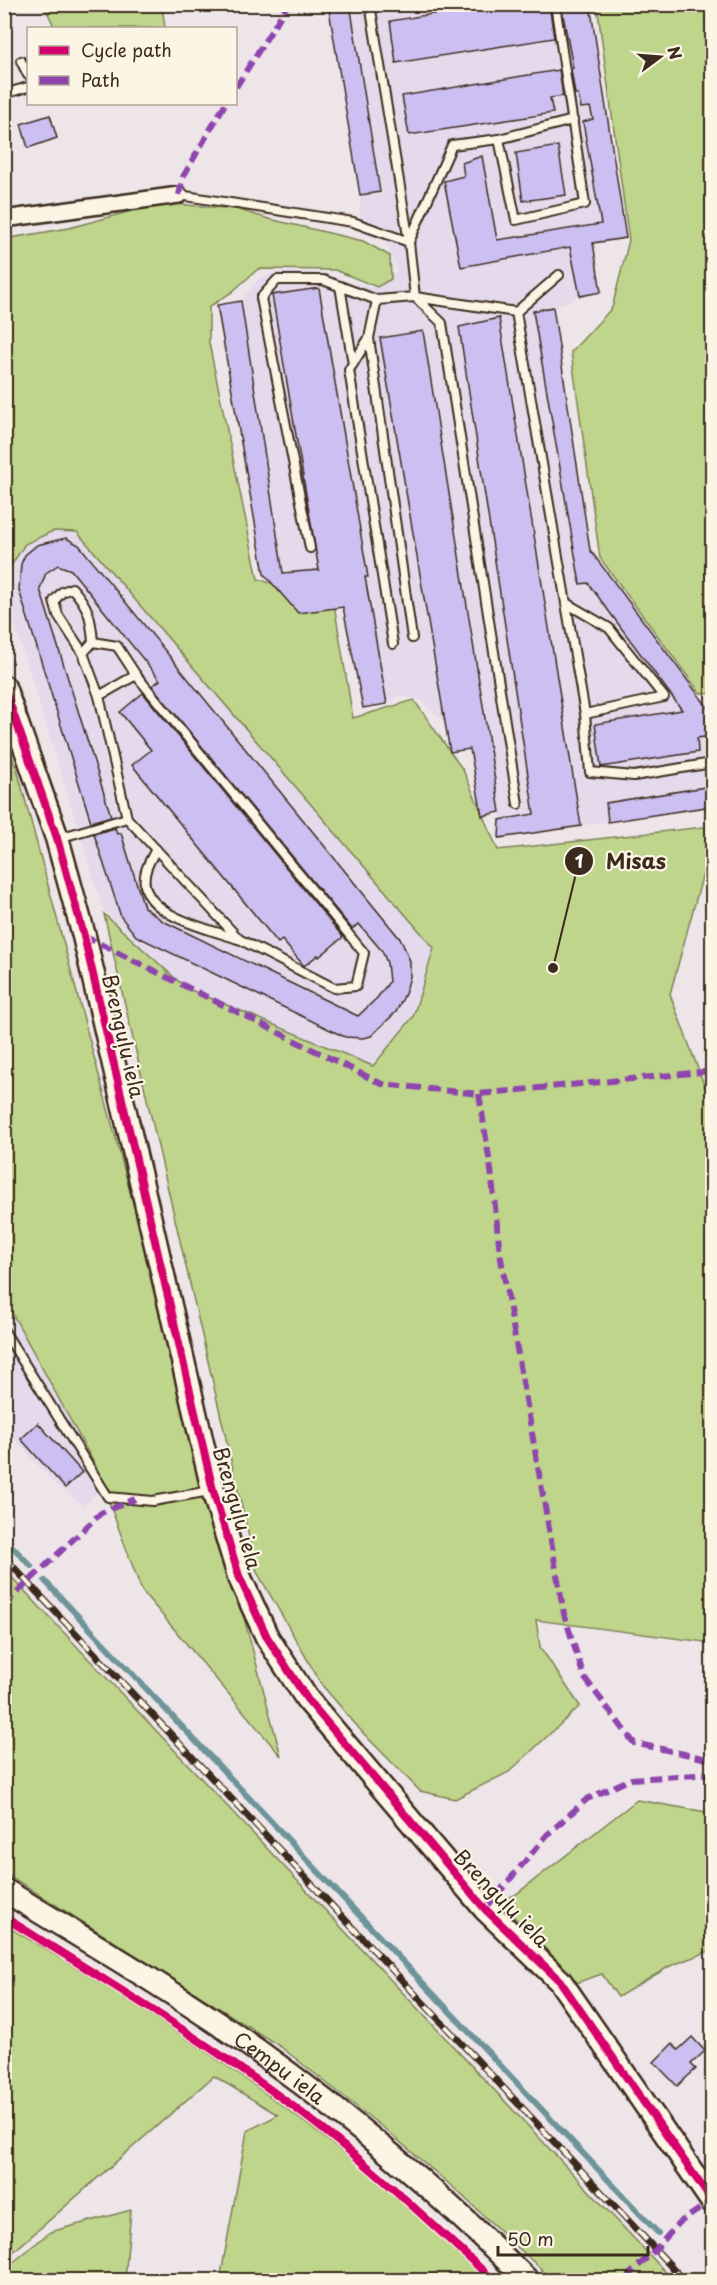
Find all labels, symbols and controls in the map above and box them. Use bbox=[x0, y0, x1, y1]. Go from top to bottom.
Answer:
legend bbox=[27, 27, 237, 105]
north arrow bbox=[630, 27, 690, 87]
text: Cycle path bbox=[81, 36, 172, 63]
text: N bbox=[662, 43, 689, 62]
text: Path bbox=[81, 66, 120, 93]
callout: Misas bbox=[564, 842, 678, 881]
text: Misas bbox=[606, 844, 666, 876]
text: 1 bbox=[575, 847, 584, 874]
street label: Brenguļu iela bbox=[95, 971, 153, 1102]
street label: Brenguļu iela bbox=[206, 1443, 270, 1573]
street label: Brenguļu iela bbox=[447, 1842, 557, 1954]
street label: Cempu iela bbox=[228, 2024, 332, 2112]
scale bar bbox=[498, 2219, 648, 2257]
text: 50 m bbox=[507, 2225, 554, 2252]

